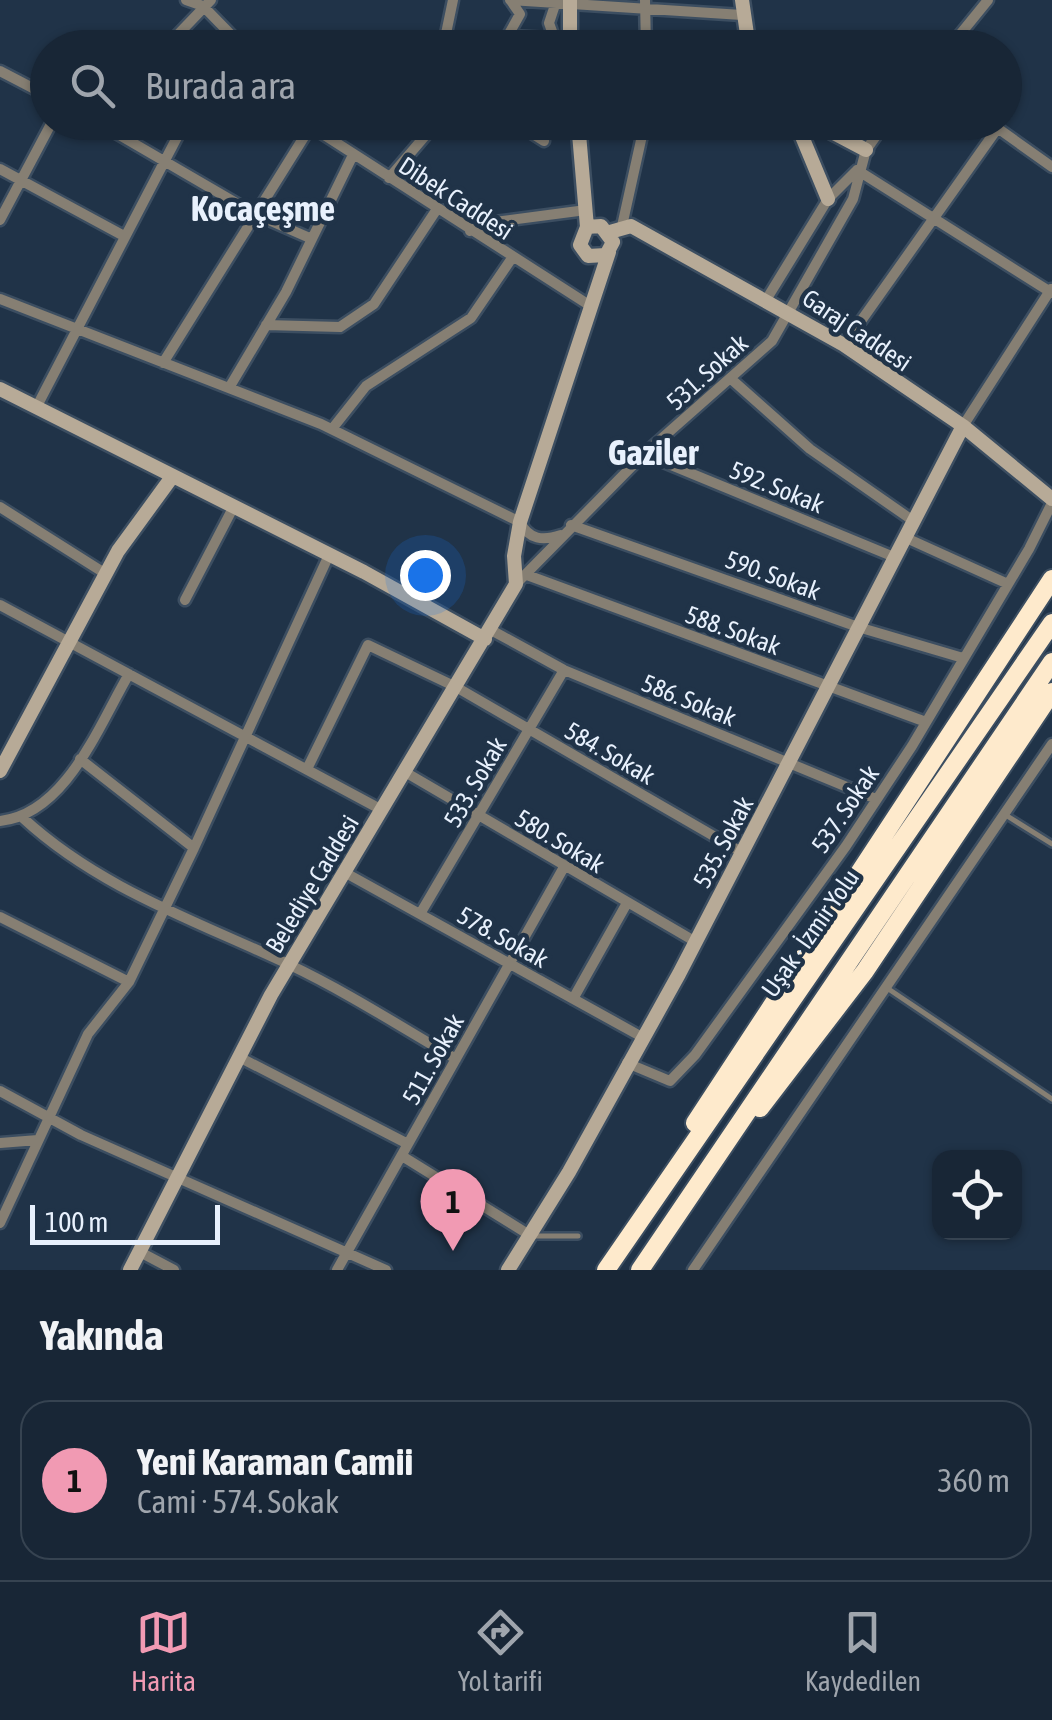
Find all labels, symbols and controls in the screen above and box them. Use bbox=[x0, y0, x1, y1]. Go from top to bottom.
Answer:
search box bbox=[30, 30, 1022, 140]
icon: search bbox=[65, 58, 120, 113]
text: Burada ara bbox=[145, 64, 296, 107]
street label: Dibek Caddesi bbox=[394, 151, 518, 245]
district label: Kocaçeşme bbox=[191, 188, 335, 228]
street label: Garaj Caddesi bbox=[797, 283, 917, 377]
street label: 531. Sokak bbox=[661, 328, 753, 416]
district label: Gaziler bbox=[608, 432, 699, 472]
street label: 592. Sokak bbox=[726, 455, 828, 519]
street label: 590. Sokak bbox=[722, 545, 824, 605]
your location bbox=[400, 550, 451, 601]
street label: 588. Sokak bbox=[682, 600, 784, 660]
street label: 586. Sokak bbox=[638, 668, 740, 732]
street label: 584. Sokak bbox=[560, 716, 660, 790]
street label: 533. Sokak bbox=[438, 732, 512, 832]
street label: 537. Sokak bbox=[806, 760, 884, 858]
street label: 535. Sokak bbox=[687, 792, 759, 892]
street label: 580. Sokak bbox=[510, 804, 610, 878]
street label: Belediye Caddesi bbox=[260, 810, 364, 958]
street label: Uşak - İzmir Yolu bbox=[756, 864, 864, 1002]
street label: 578. Sokak bbox=[453, 901, 553, 973]
street label: 511. Sokak bbox=[397, 1009, 469, 1109]
map controls bbox=[932, 1150, 1022, 1240]
button: locate bbox=[932, 1150, 1022, 1240]
pin: 1 bbox=[420, 1168, 486, 1251]
scale bar bbox=[30, 1200, 220, 1244]
text: 100 m bbox=[45, 1206, 108, 1238]
text: Yakında bbox=[40, 1311, 163, 1359]
text: Yeni Karaman Camii bbox=[137, 1440, 413, 1483]
text: 1 bbox=[67, 1462, 82, 1499]
text: 360 m bbox=[937, 1462, 1010, 1499]
text: Cami · 574. Sokak bbox=[137, 1483, 339, 1520]
tab: Harita bbox=[131, 1605, 196, 1697]
tab: Yol tarifi bbox=[458, 1605, 543, 1697]
tab: Kaydedilen bbox=[805, 1605, 921, 1697]

